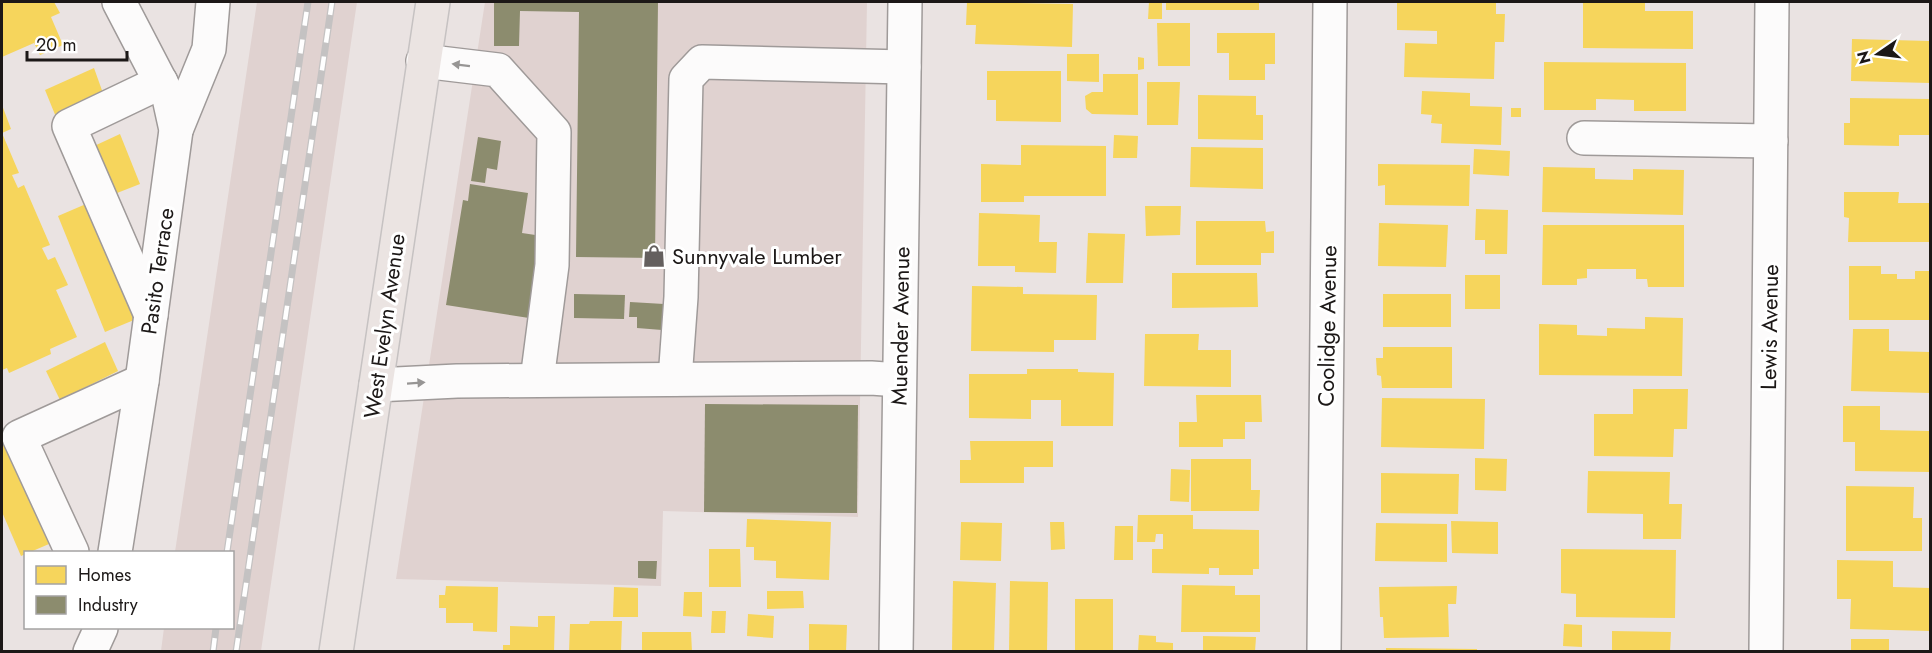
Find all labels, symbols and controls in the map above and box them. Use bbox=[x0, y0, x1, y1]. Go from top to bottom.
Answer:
scale bar bbox=[27, 24, 128, 62]
north arrow bbox=[1848, 24, 1908, 84]
text: 20 m bbox=[36, 32, 76, 58]
text: N bbox=[1851, 49, 1877, 66]
one-way arrow bbox=[451, 61, 470, 70]
street label: Pasito Terrace bbox=[132, 206, 182, 336]
street label: West Evelyn Avenue bbox=[355, 232, 413, 420]
place label: Sunnyvale Lumber bbox=[672, 240, 842, 272]
shop icon: Sunnyvale Lumber bbox=[641, 243, 667, 269]
street label: Coolidge Avenue bbox=[1310, 245, 1344, 407]
street label: Muender Avenue bbox=[883, 246, 917, 406]
street label: Lewis Avenue bbox=[1752, 264, 1786, 390]
one-way arrow bbox=[407, 378, 426, 387]
legend bbox=[24, 551, 234, 629]
text: Homes bbox=[78, 562, 131, 588]
text: Industry bbox=[78, 592, 138, 618]

